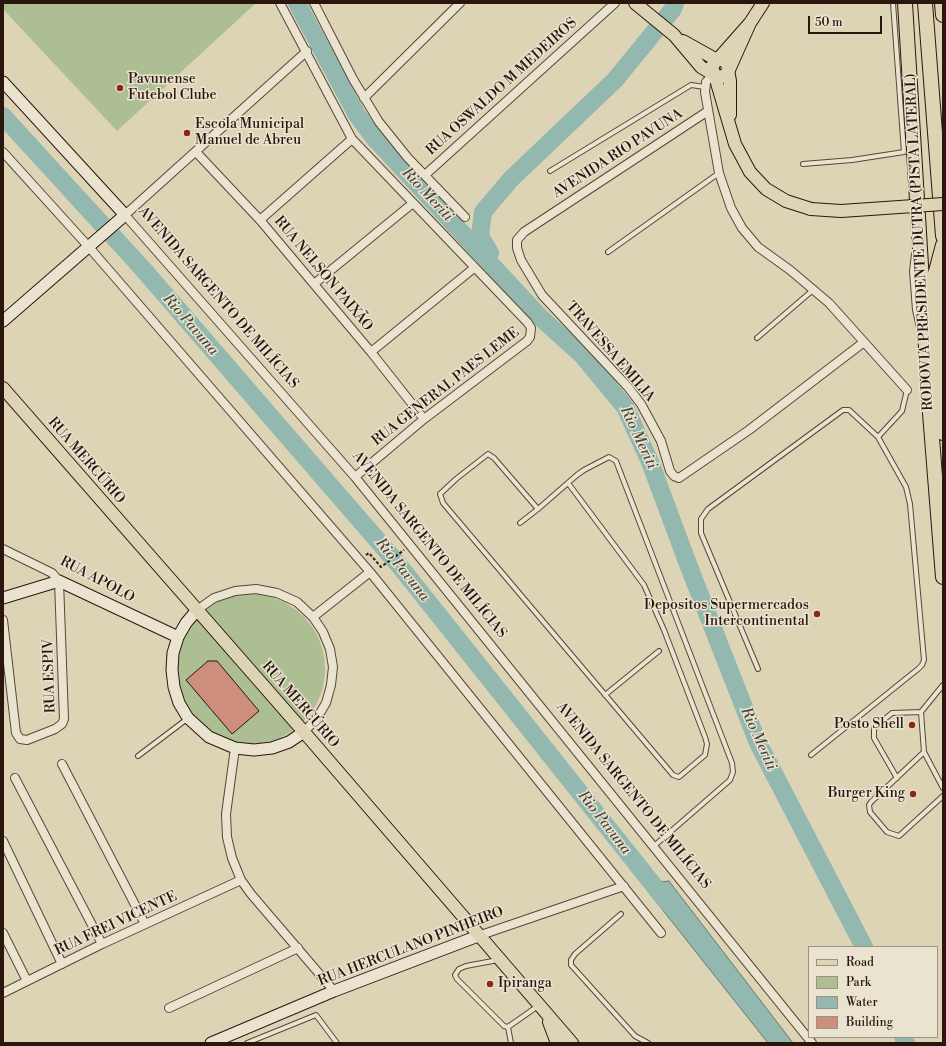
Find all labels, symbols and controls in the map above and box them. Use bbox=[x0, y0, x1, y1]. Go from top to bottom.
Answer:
scale bar bbox=[810, 8, 884, 34]
street label: RUA OSWALDO M MEDEIROS bbox=[423, 15, 581, 159]
text: 50 m bbox=[815, 15, 843, 30]
place label: Pavunense Futebol Clube bbox=[128, 72, 217, 104]
street label: RODOVIA PRESIDENTE DUTRA (PISTA LATERAL) bbox=[903, 73, 937, 411]
marker: Pavunense Futebol Clube bbox=[115, 83, 125, 93]
street label: AVENIDA RIO PAVUNA bbox=[550, 106, 686, 202]
place label: Escola Municipal Manuel de Abreu bbox=[195, 117, 304, 150]
marker: Escola Municipal Manuel de Abreu bbox=[182, 128, 192, 138]
water label: Rio Meriti bbox=[398, 164, 456, 226]
street label: AVENIDA SARGENTO DE MILÍCIAS bbox=[134, 204, 302, 392]
street label: RUA NELSON PAIXÃO bbox=[270, 213, 376, 335]
water label: Rio Pavuna bbox=[158, 291, 222, 359]
street label: TRAVESSA EMILIA bbox=[562, 299, 658, 405]
street label: RUA GENERAL PAES LEME bbox=[369, 324, 523, 450]
water label: Rio Meriti bbox=[616, 404, 660, 472]
street label: RUA MERCÚRIO bbox=[44, 414, 128, 508]
street label: AVENIDA SARGENTO DE MILÍCIAS bbox=[348, 448, 510, 642]
water label: Rio Pavuna bbox=[371, 535, 433, 605]
street label: RUA APOLO bbox=[57, 553, 137, 607]
place label: Depositos Supermercados Intercontinental bbox=[644, 598, 809, 630]
marker: Depositos Supermercados Intercontinental bbox=[812, 609, 822, 619]
street label: RUA ESPIV bbox=[40, 639, 60, 713]
street label: RUA MERCÚRIO bbox=[258, 658, 342, 752]
street label: AVENIDA SARGENTO DE MILÍCIAS bbox=[552, 699, 714, 893]
water label: Rio Meriti bbox=[736, 705, 780, 773]
place label: Posto Shell bbox=[834, 717, 904, 733]
marker: Posto Shell bbox=[907, 720, 917, 730]
place label: Burger King bbox=[828, 786, 905, 802]
water label: Rio Pavuna bbox=[574, 788, 634, 858]
marker: Burger King bbox=[908, 789, 918, 799]
street label: RUA FREI VICENTE bbox=[52, 888, 180, 960]
street label: RUA HERCULANO PINHEIRO bbox=[316, 904, 506, 990]
legend bbox=[808, 946, 938, 1038]
text: Road bbox=[846, 955, 874, 970]
text: Park bbox=[846, 975, 871, 990]
place label: Ipiranga bbox=[498, 976, 552, 992]
marker: Ipiranga bbox=[485, 979, 495, 989]
text: Water bbox=[846, 995, 878, 1010]
text: Building bbox=[846, 1015, 893, 1030]

